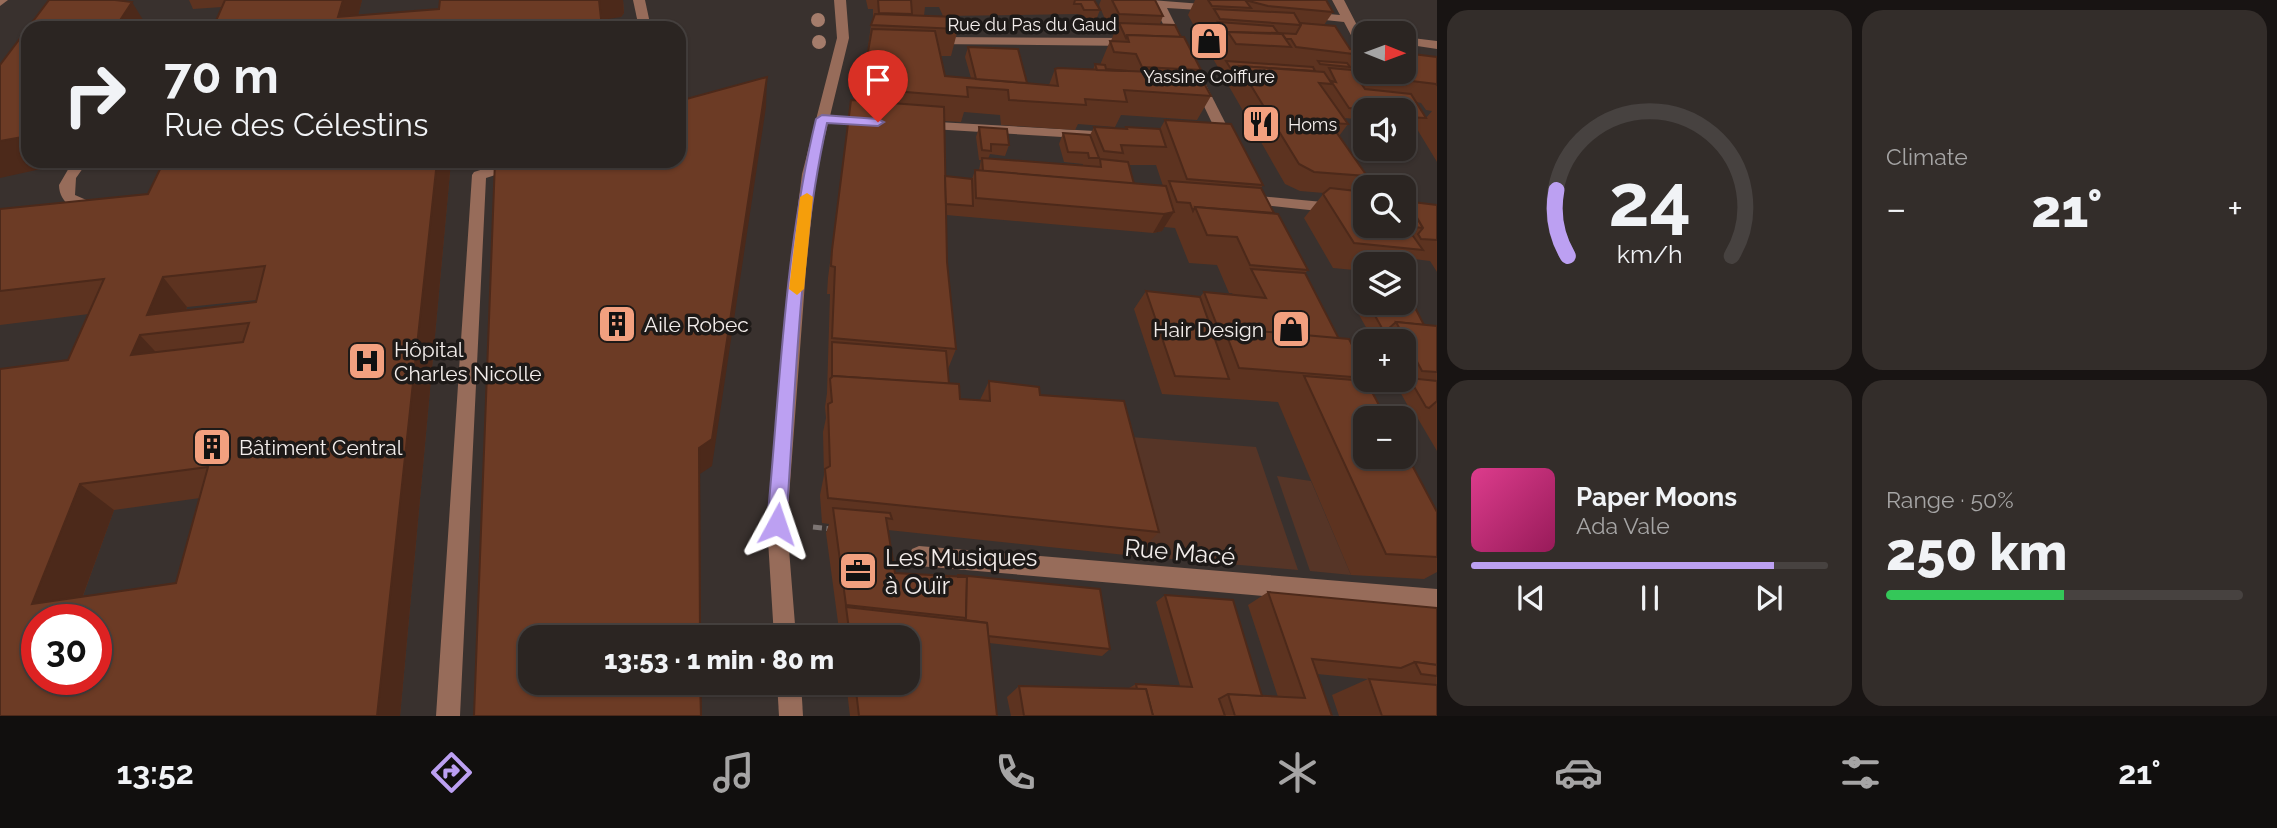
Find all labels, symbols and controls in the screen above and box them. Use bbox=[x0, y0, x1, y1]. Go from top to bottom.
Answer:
street label: Rue du Pas du Gaud bbox=[947, 14, 1117, 35]
shop icon: Yassine Coiffure bbox=[1188, 20, 1230, 62]
north arrow bbox=[1353, 21, 1416, 84]
map controls bbox=[1353, 21, 1416, 469]
text: 70 m bbox=[164, 47, 279, 104]
icon: right bbox=[49, 49, 140, 140]
pin bbox=[848, 50, 908, 122]
icon: arrive bbox=[859, 61, 897, 99]
place label: Yassine Coiffure bbox=[1143, 66, 1275, 87]
button: sound bbox=[1353, 98, 1416, 161]
restaurant icon: Homs bbox=[1240, 103, 1282, 145]
text: Rue des Célestins bbox=[164, 106, 428, 143]
place label: Homs bbox=[1288, 114, 1337, 135]
text: Climate bbox=[1886, 143, 1968, 170]
text: 24 bbox=[1608, 158, 1691, 243]
button: search bbox=[1353, 175, 1416, 238]
text: 21° bbox=[2031, 178, 2102, 239]
text: − bbox=[1886, 186, 1906, 231]
text: + bbox=[2227, 186, 2243, 231]
text: km/h bbox=[1617, 239, 1682, 269]
button: layers bbox=[1353, 252, 1416, 315]
building icon: Aile Robec bbox=[596, 303, 638, 345]
shop icon: Hair Design bbox=[1270, 308, 1312, 350]
place label: Aile Robec bbox=[644, 312, 749, 337]
place label: Hair Design bbox=[1153, 317, 1264, 342]
button: + bbox=[1353, 329, 1416, 392]
place label: Hôpital Charles Nicolle bbox=[394, 337, 541, 386]
hospital icon: Hôpital Charles Nicolle bbox=[346, 340, 388, 382]
button: − bbox=[1353, 406, 1416, 469]
building icon: Bâtiment Central bbox=[191, 426, 233, 468]
place label: Bâtiment Central bbox=[239, 435, 403, 460]
text: Paper Moons bbox=[1576, 482, 1737, 512]
text: Range · 50% bbox=[1886, 486, 2014, 513]
position arrow bbox=[740, 487, 814, 561]
text: Ada Vale bbox=[1576, 512, 1670, 539]
text: 250 km bbox=[1886, 521, 2067, 582]
street label: Rue Macé bbox=[1123, 533, 1237, 571]
place label: Les Musiques à Ouïr bbox=[885, 543, 1037, 600]
office icon: Les Musiques à Ouïr bbox=[837, 550, 879, 592]
icon: previous bbox=[1512, 579, 1550, 617]
icon: pause bbox=[1631, 579, 1669, 617]
icon: next bbox=[1750, 579, 1788, 617]
speed limit sign: 30 bbox=[21, 604, 112, 695]
text: 13:53 · 1 min · 80 m bbox=[604, 645, 834, 675]
icon: directions bbox=[427, 748, 476, 797]
icon: music bbox=[709, 748, 758, 797]
icon: phone bbox=[991, 748, 1040, 797]
icon: climate bbox=[1273, 748, 1322, 797]
icon: car bbox=[1554, 748, 1603, 797]
icon: filters bbox=[1836, 748, 1885, 797]
text: 13:52 bbox=[116, 754, 194, 791]
text: 21° bbox=[2118, 754, 2161, 791]

